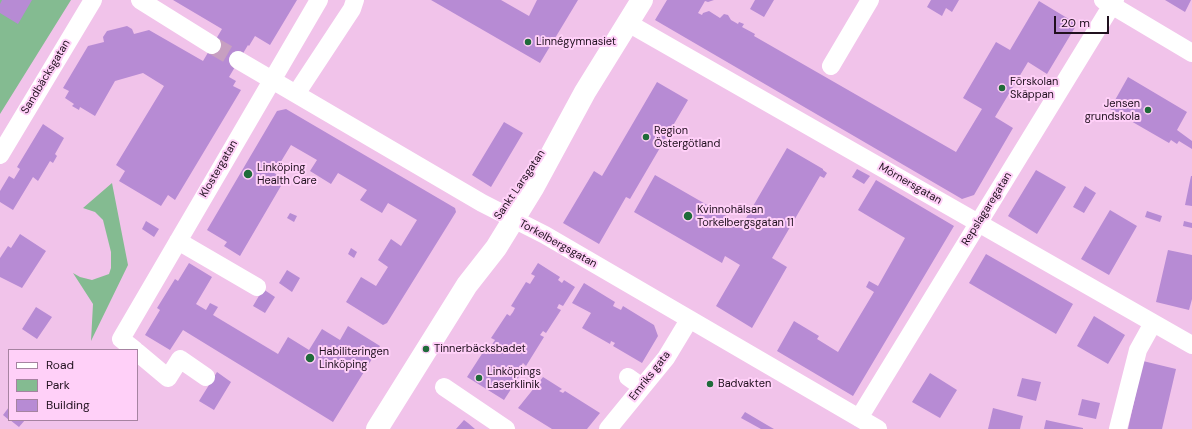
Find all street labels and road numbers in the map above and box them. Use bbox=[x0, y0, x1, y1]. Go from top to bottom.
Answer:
street label: Sandbäcksgatan bbox=[19, 38, 73, 116]
street label: Klostergatan bbox=[197, 138, 241, 200]
street label: Sankt Larsgatan bbox=[492, 148, 548, 222]
street label: Mörnersgatan bbox=[876, 161, 944, 207]
street label: Repslagaregatan bbox=[959, 170, 1015, 248]
street label: Torkelbergsgatan bbox=[517, 217, 599, 271]
street label: Emriks gata bbox=[627, 349, 673, 403]

